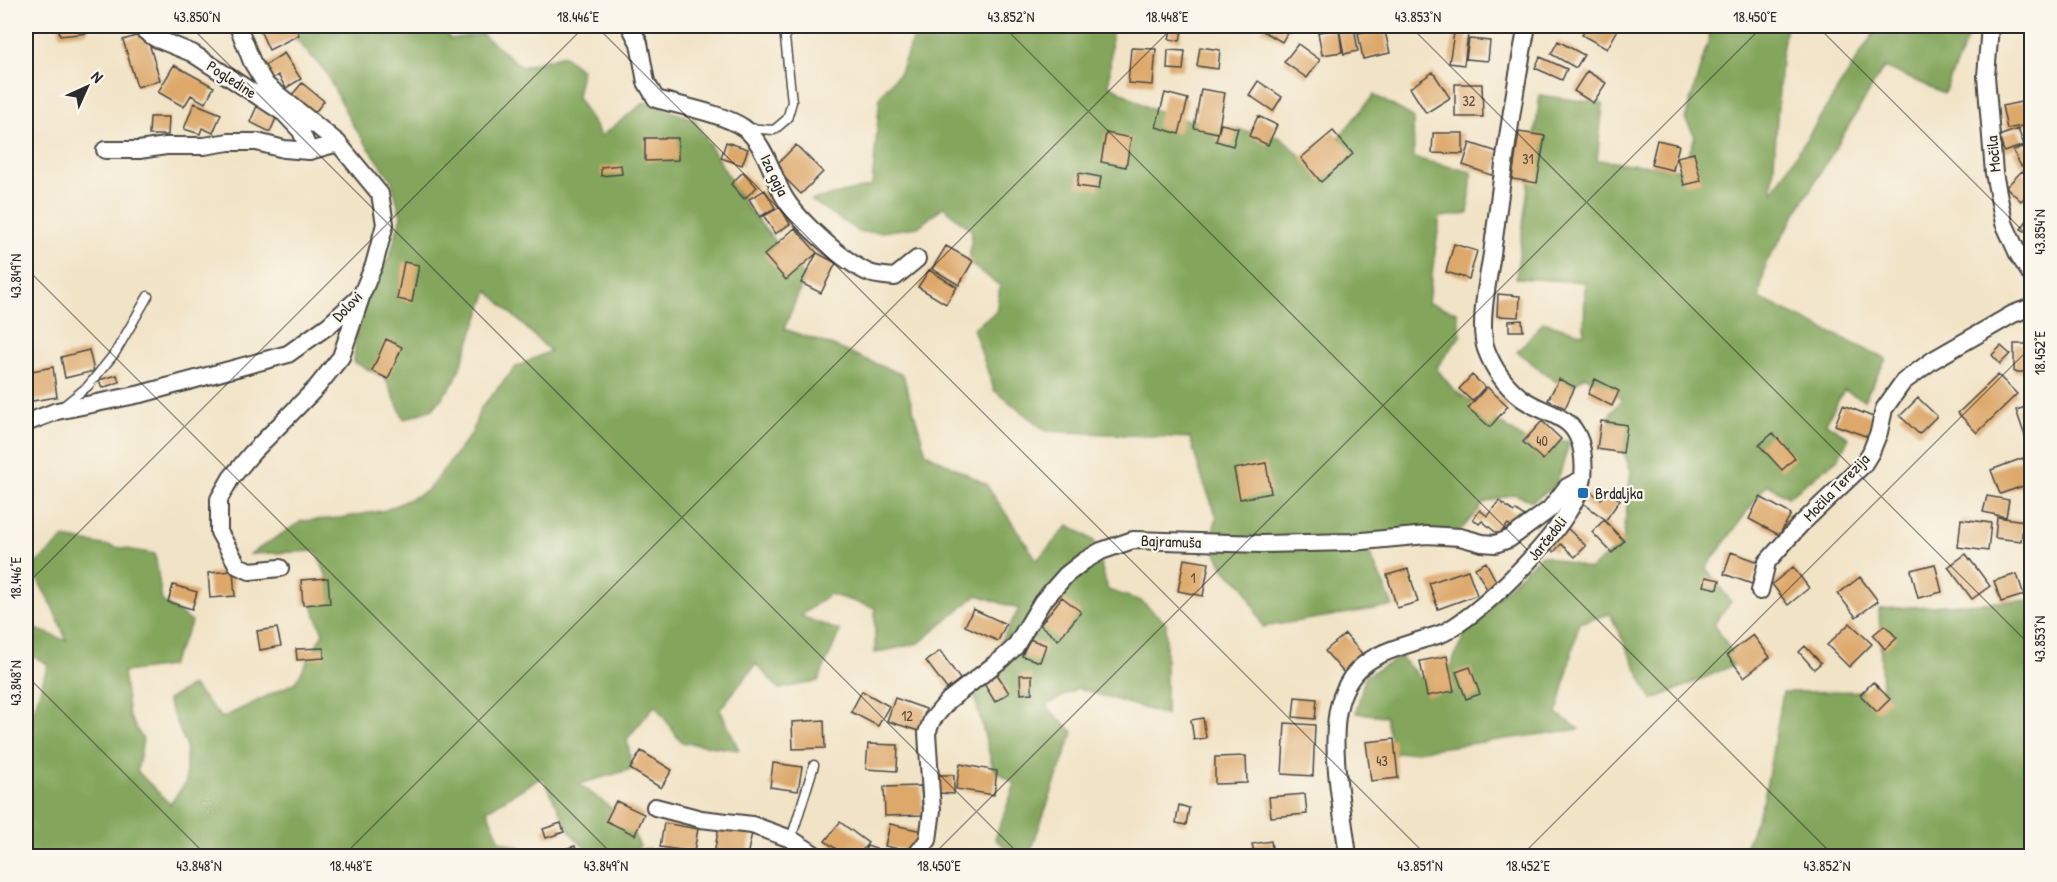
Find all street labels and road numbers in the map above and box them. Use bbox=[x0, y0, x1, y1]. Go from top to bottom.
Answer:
street label: Pogledine bbox=[203, 55, 262, 104]
street label: Močila bbox=[1980, 135, 2006, 173]
street label: Iza gaja bbox=[755, 150, 795, 200]
street label: Dolovi bbox=[327, 286, 367, 326]
street label: Močila Terezija bbox=[1798, 448, 1874, 526]
street label: Jarčedoli bbox=[1522, 511, 1572, 565]
street label: Bajramuša bbox=[1140, 529, 1202, 553]

